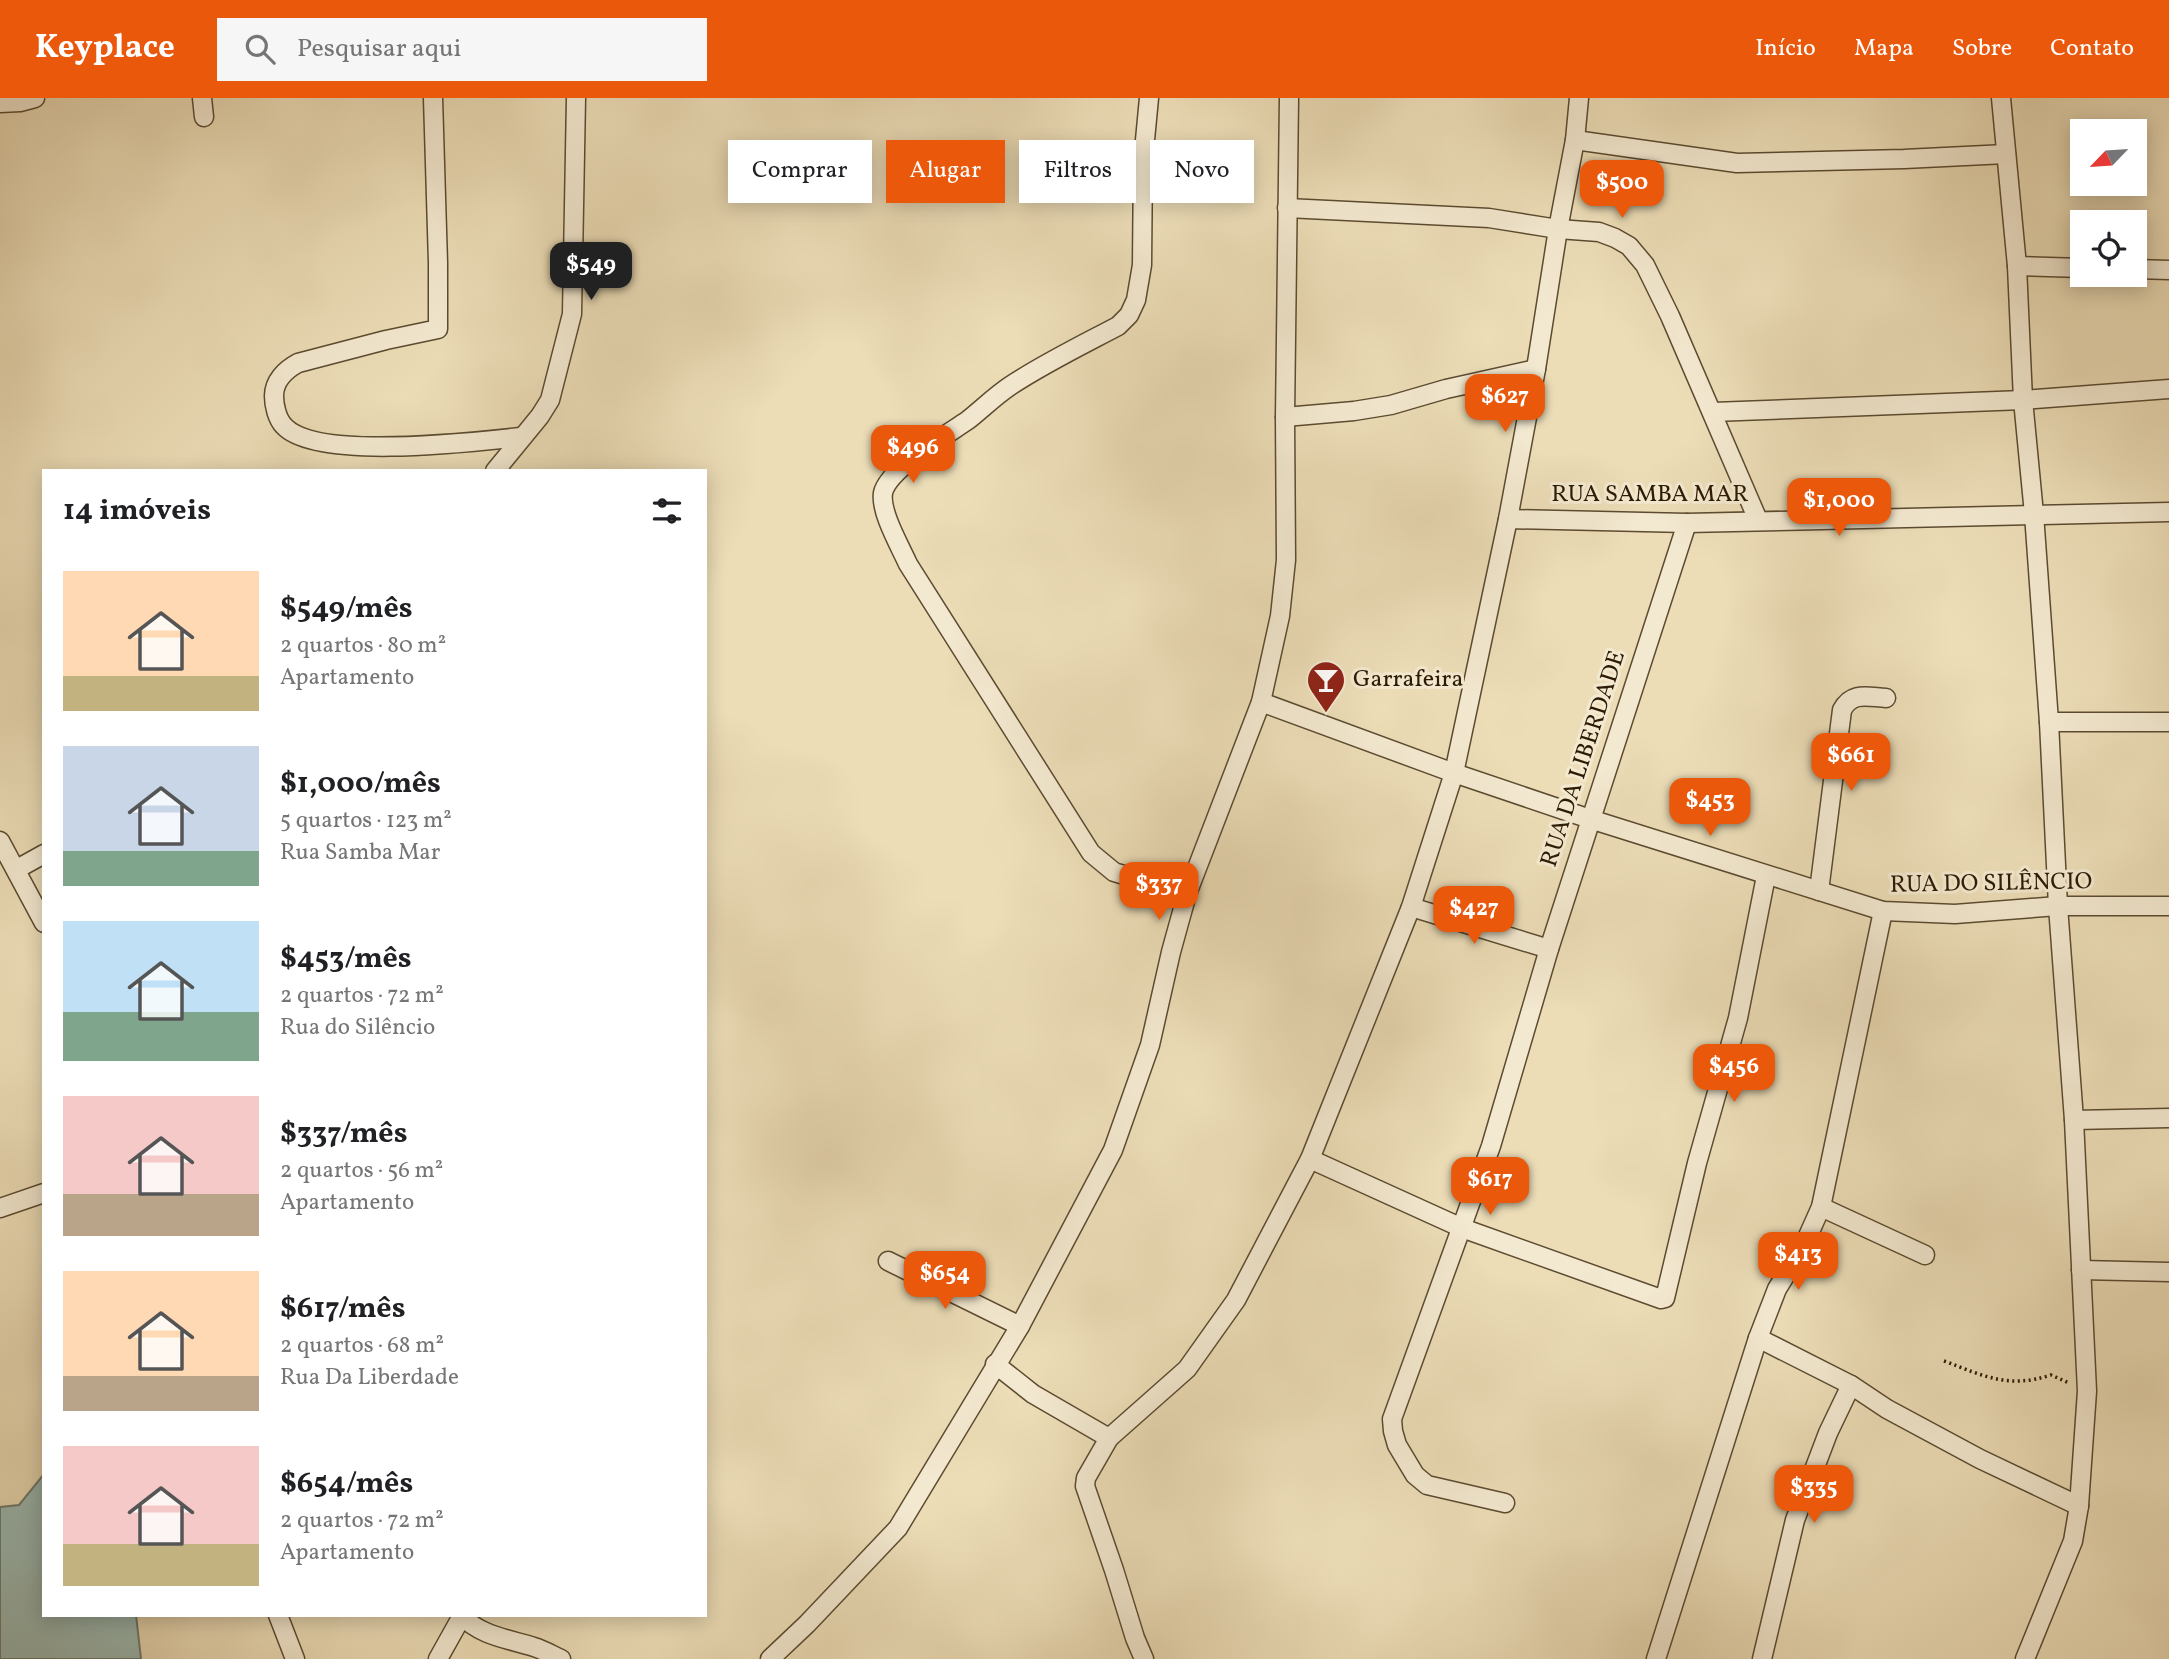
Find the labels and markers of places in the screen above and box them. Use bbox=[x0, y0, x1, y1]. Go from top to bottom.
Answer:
pin: $500 bbox=[1581, 160, 1663, 220]
pin: $549 bbox=[550, 242, 632, 302]
pin: $627 bbox=[1464, 374, 1546, 434]
pin: $496 bbox=[872, 426, 954, 485]
pin: $1,000 bbox=[1782, 478, 1896, 538]
bar icon: Garrafeira bbox=[1305, 659, 1347, 714]
place label: Garrafeira bbox=[1353, 663, 1463, 697]
pin: $661 bbox=[1810, 734, 1892, 793]
pin: $453 bbox=[1669, 778, 1751, 838]
pin: $337 bbox=[1118, 862, 1200, 922]
pin: $427 bbox=[1433, 886, 1515, 946]
pin: $456 bbox=[1693, 1044, 1775, 1104]
pin: $617 bbox=[1449, 1158, 1531, 1217]
pin: $413 bbox=[1757, 1232, 1839, 1292]
pin: $654 bbox=[904, 1252, 986, 1311]
pin: $335 bbox=[1773, 1466, 1855, 1525]

